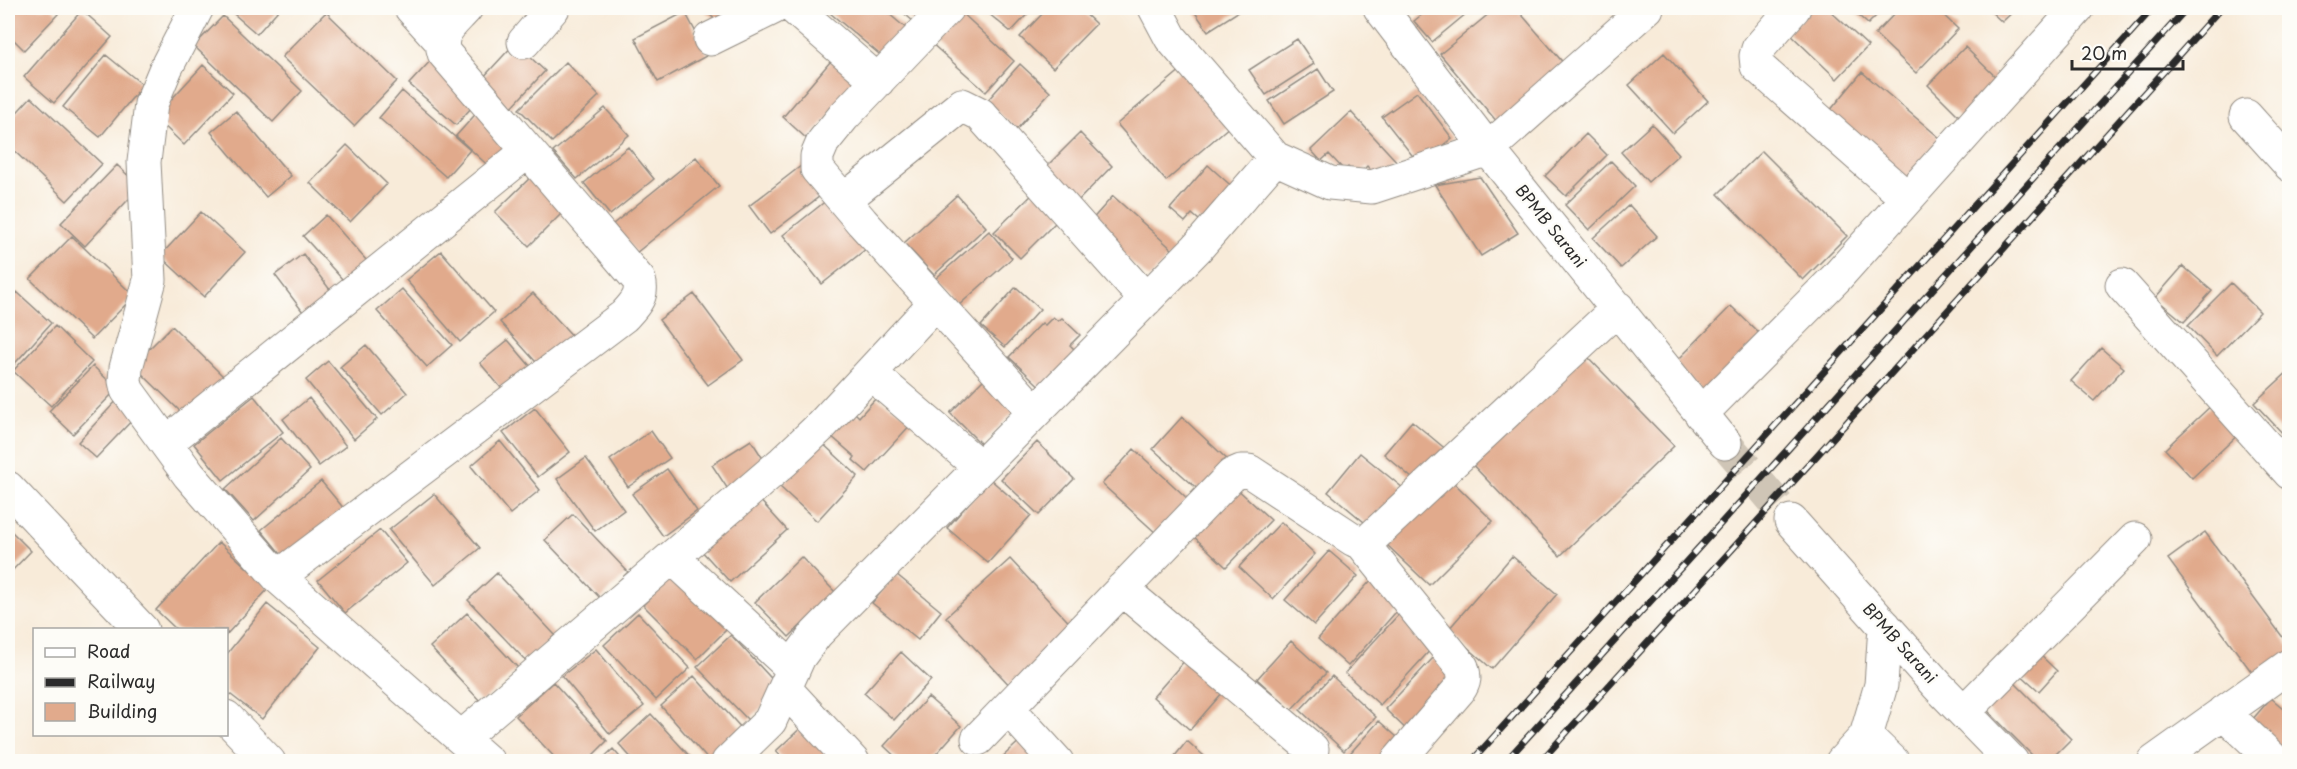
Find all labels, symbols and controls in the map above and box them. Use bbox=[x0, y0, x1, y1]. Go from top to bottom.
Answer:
scale bar bbox=[2072, 33, 2183, 71]
text: 20 m bbox=[2081, 39, 2127, 66]
street label: BPMB Sarani bbox=[1511, 179, 1593, 272]
street label: BPMB Sarani bbox=[1858, 597, 1943, 688]
legend bbox=[33, 628, 228, 736]
text: Road bbox=[87, 637, 131, 664]
text: Railway bbox=[87, 667, 155, 694]
text: Building bbox=[87, 697, 157, 724]

